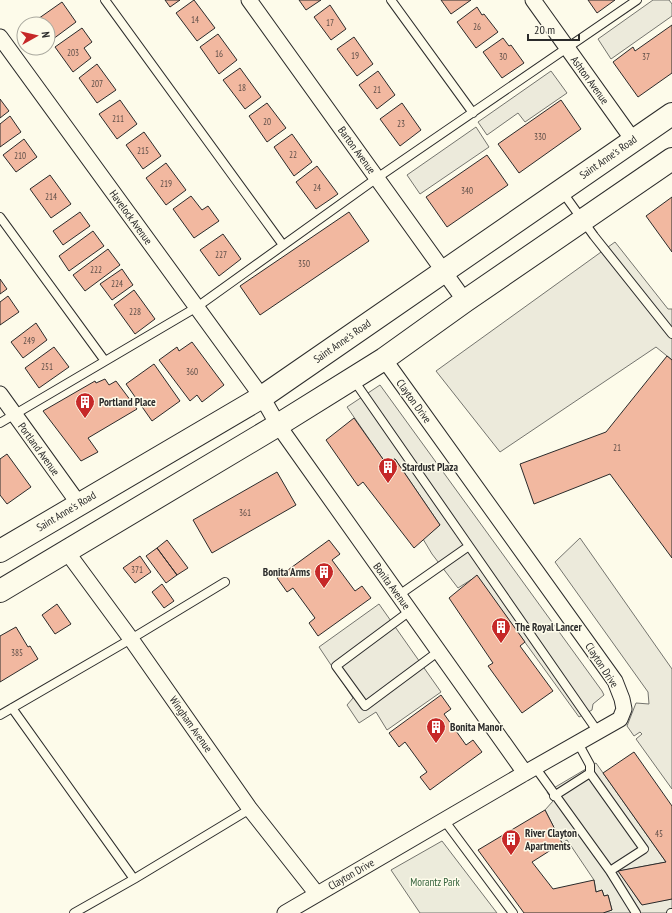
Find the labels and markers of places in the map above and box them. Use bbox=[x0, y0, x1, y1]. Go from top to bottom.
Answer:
building icon: Portland Place bbox=[74, 391, 96, 419]
place label: Portland Place bbox=[99, 395, 156, 409]
building icon: Stardust Plaza bbox=[377, 456, 399, 484]
place label: Stardust Plaza bbox=[402, 460, 459, 474]
building icon: Bonita Arms bbox=[313, 561, 335, 589]
place label: Bonita Arms bbox=[263, 565, 310, 579]
building icon: The Royal Lancer bbox=[490, 616, 512, 644]
place label: The Royal Lancer bbox=[515, 620, 582, 634]
building icon: Bonita Manor bbox=[425, 716, 447, 744]
place label: Bonita Manor bbox=[450, 720, 503, 734]
place label: River Clayton Apartments bbox=[524, 826, 577, 853]
building icon: River Clayton Apartments bbox=[500, 828, 522, 856]

